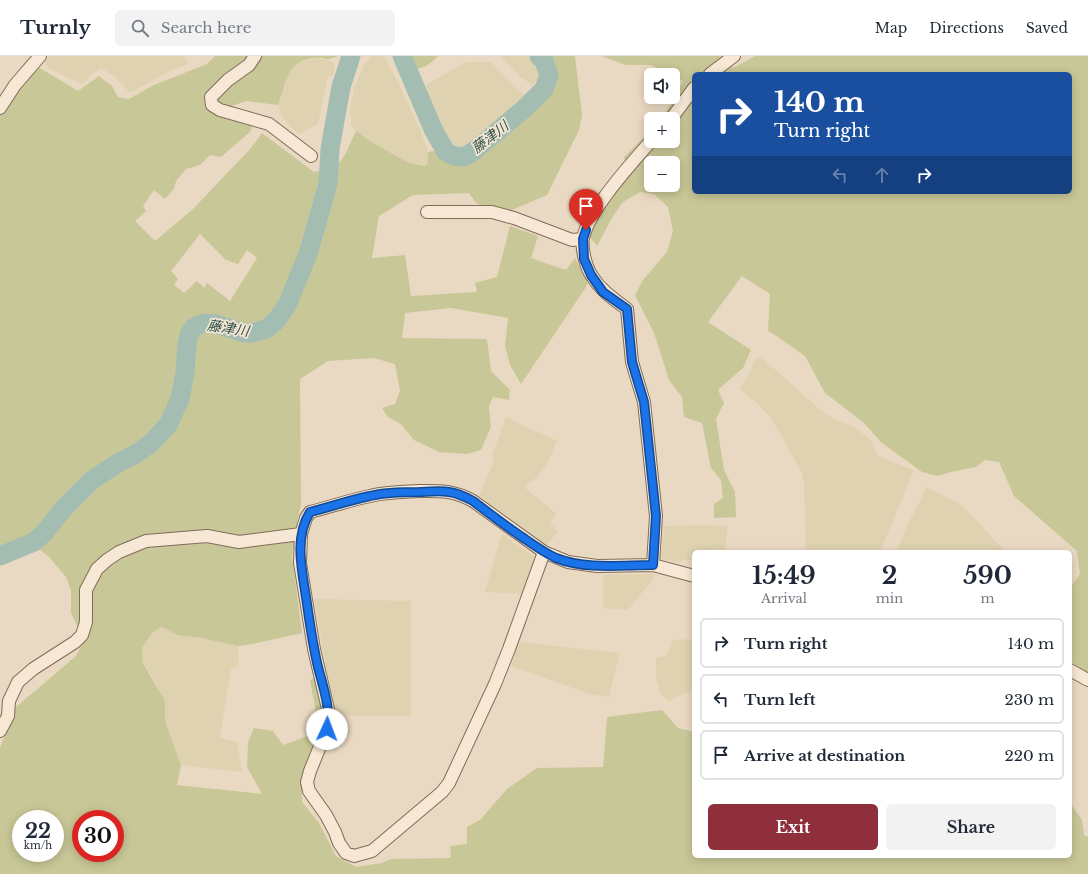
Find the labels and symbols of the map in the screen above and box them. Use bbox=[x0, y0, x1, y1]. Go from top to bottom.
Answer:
water label: 藤津川 bbox=[468, 116, 514, 157]
pin bbox=[569, 189, 603, 230]
water label: 藤津川 bbox=[206, 316, 252, 340]
position arrow bbox=[306, 708, 348, 750]
speed limit sign: 30 bbox=[72, 810, 124, 862]

